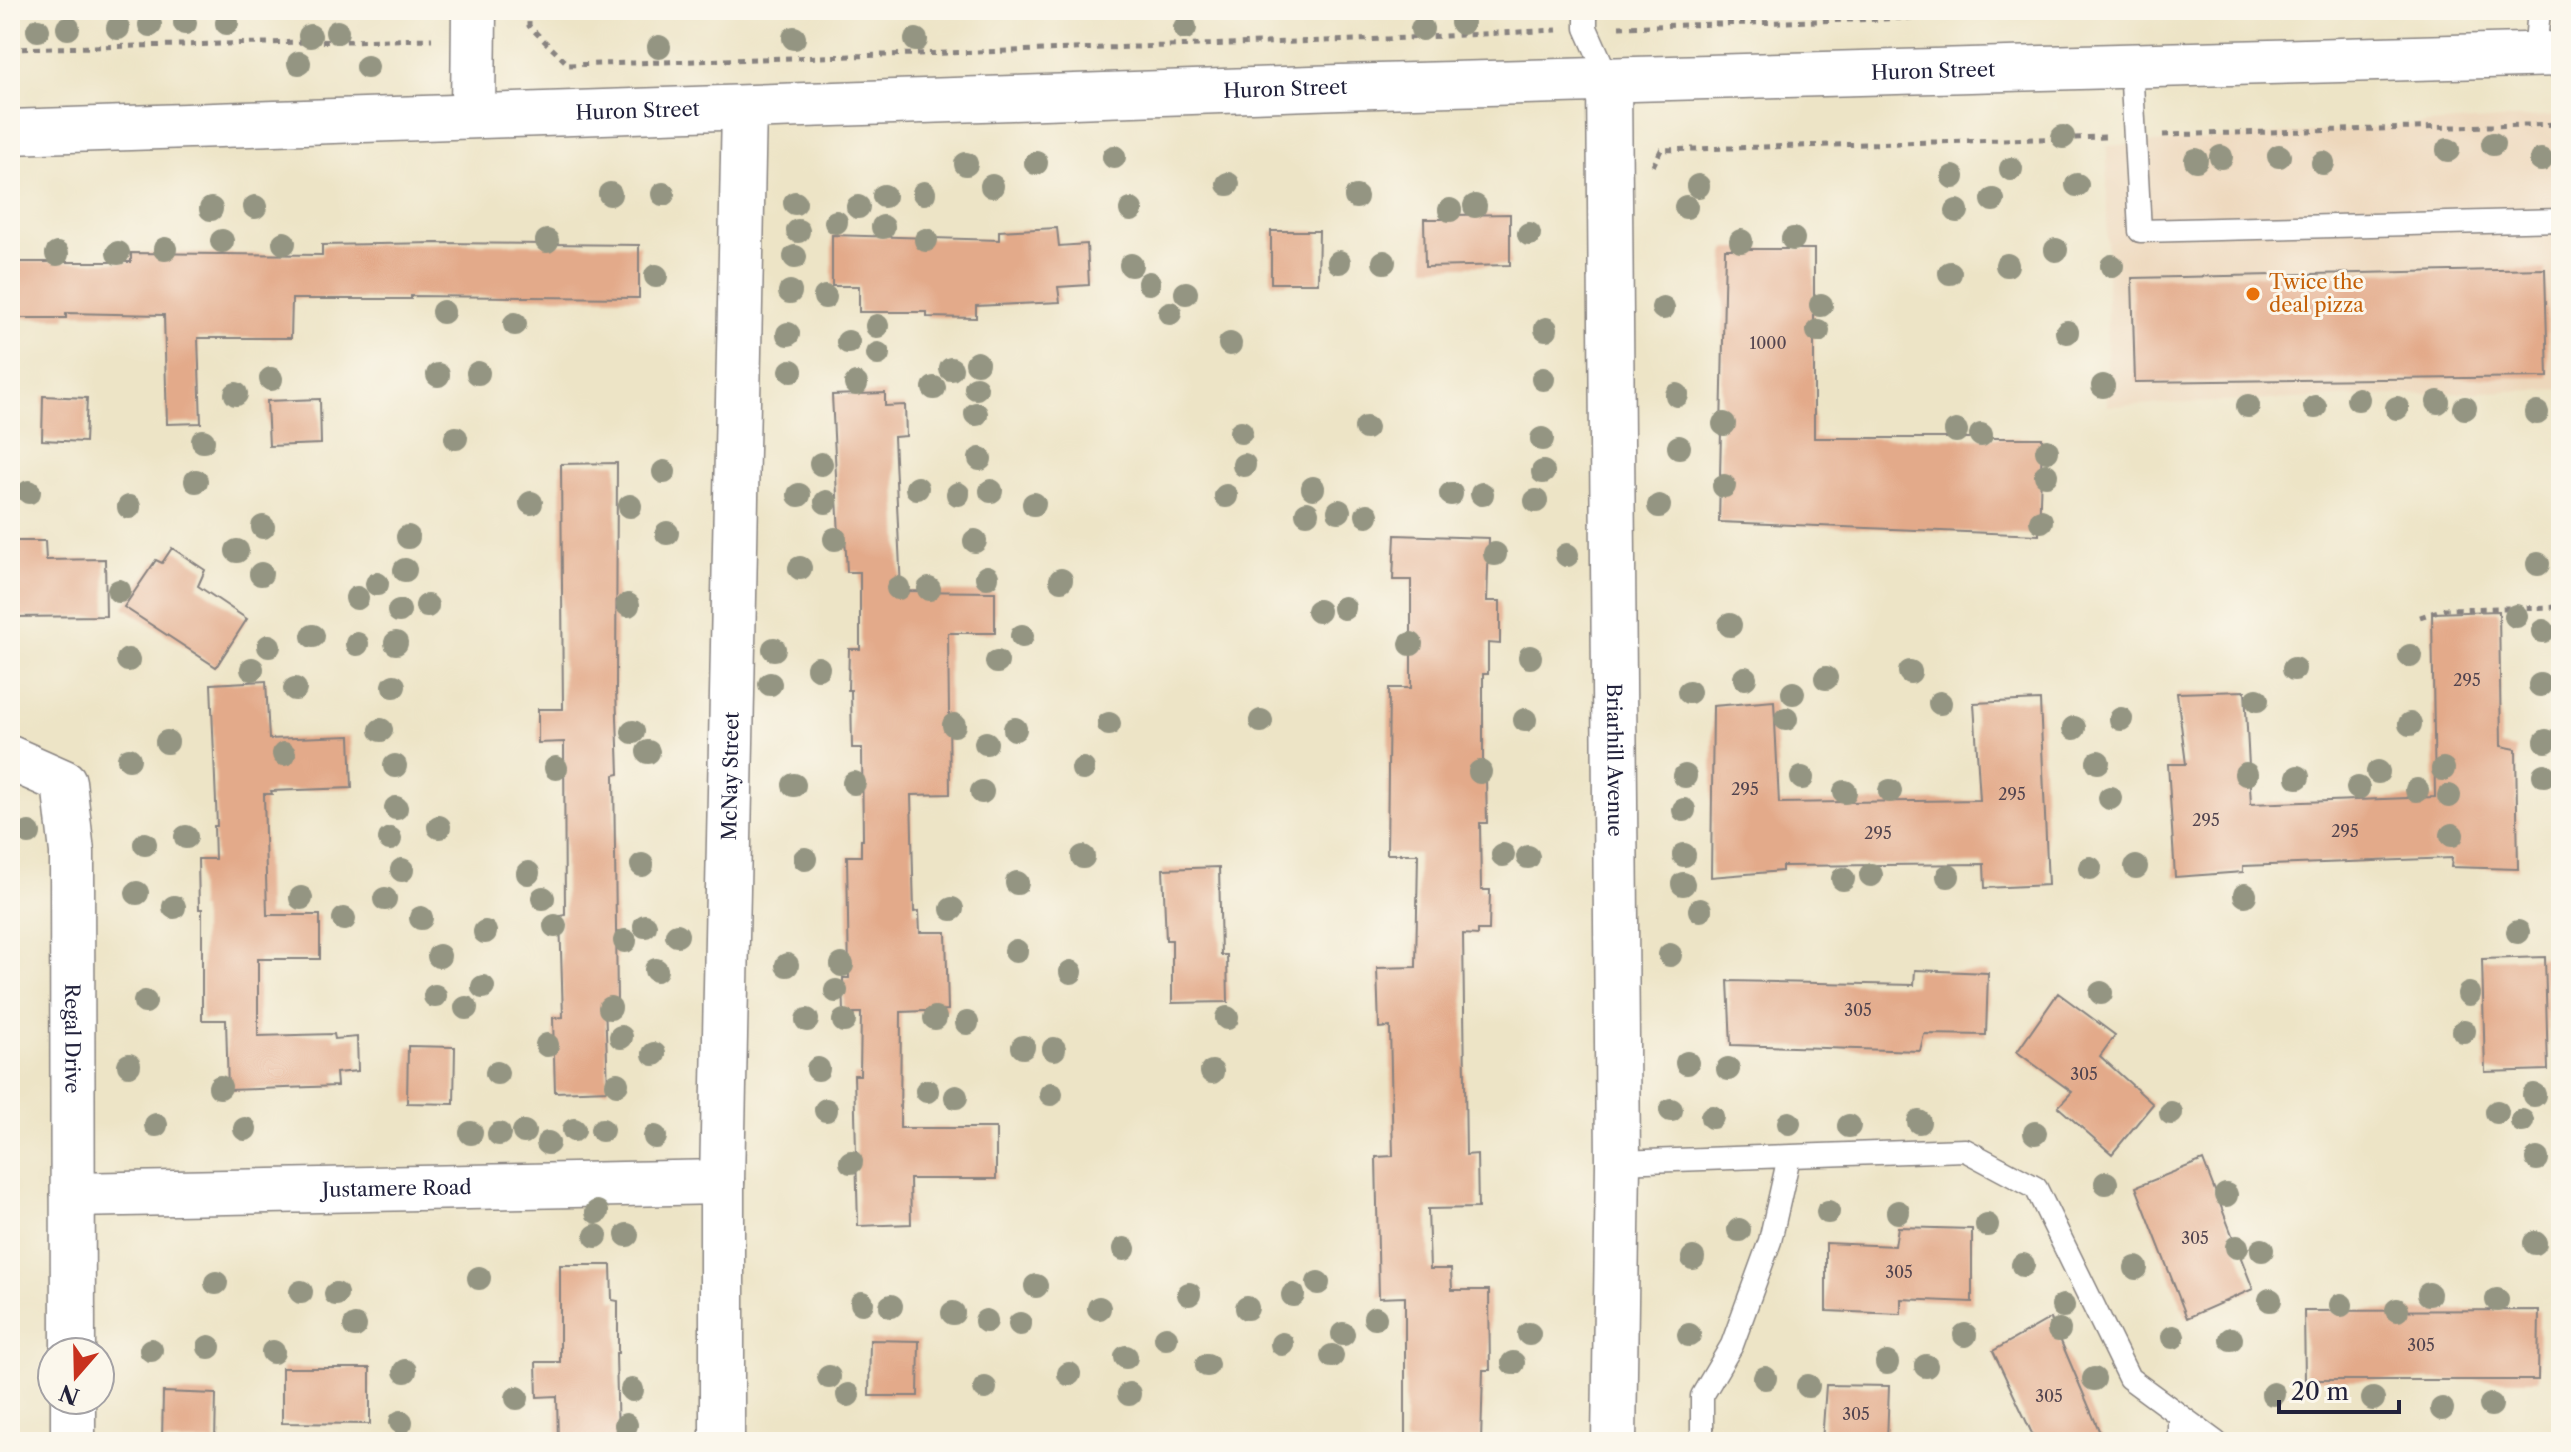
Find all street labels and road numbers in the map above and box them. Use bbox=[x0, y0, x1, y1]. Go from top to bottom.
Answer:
street label: Huron Street bbox=[1871, 57, 1995, 85]
street label: Huron Street bbox=[1223, 75, 1348, 103]
street label: Huron Street bbox=[575, 97, 700, 125]
street label: Briarhill Avenue bbox=[1602, 683, 1627, 837]
street label: McNay Street bbox=[717, 711, 744, 841]
street label: Regal Drive bbox=[60, 983, 84, 1094]
street label: Justamere Road bbox=[319, 1175, 472, 1202]

